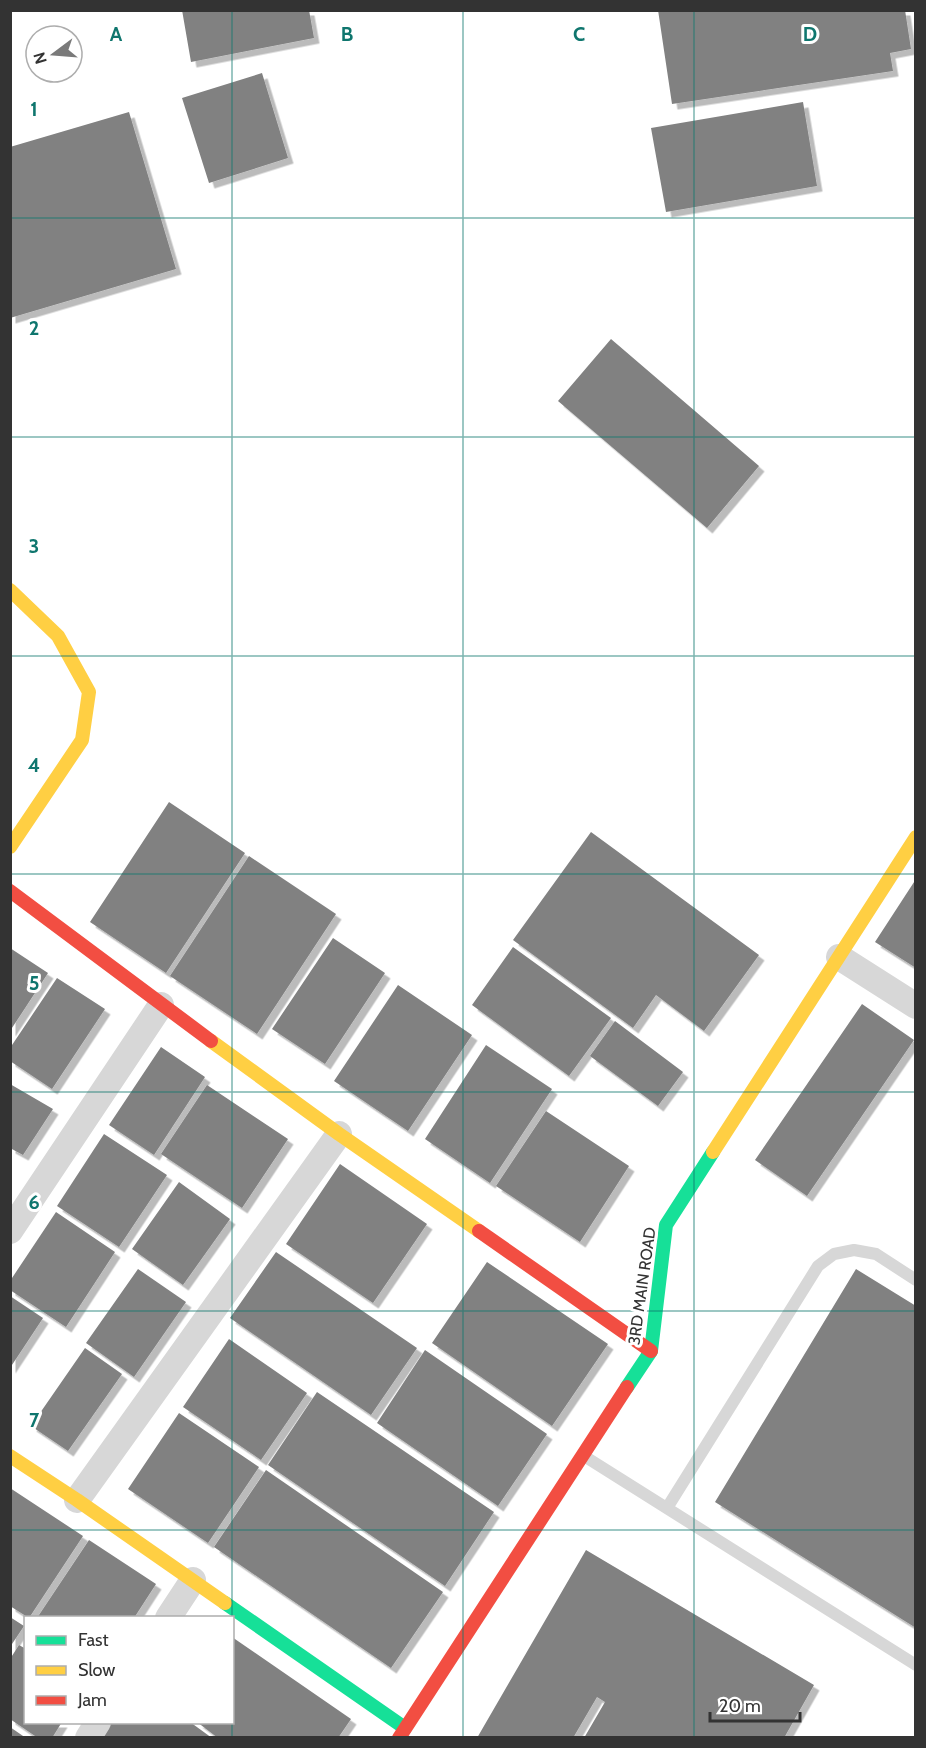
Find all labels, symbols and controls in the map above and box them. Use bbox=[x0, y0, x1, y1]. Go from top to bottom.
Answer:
text: A bbox=[110, 22, 123, 46]
text: B bbox=[341, 22, 353, 46]
text: C bbox=[573, 22, 585, 46]
text: D bbox=[803, 22, 817, 46]
north arrow bbox=[24, 24, 84, 84]
text: N bbox=[29, 50, 51, 66]
text: 1 bbox=[30, 97, 38, 121]
text: 2 bbox=[29, 316, 39, 340]
text: 3 bbox=[29, 534, 39, 558]
text: 4 bbox=[28, 753, 40, 777]
text: 5 bbox=[29, 971, 39, 995]
text: 6 bbox=[28, 1190, 40, 1214]
street label: 3RD MAIN ROAD bbox=[624, 1226, 660, 1346]
text: 7 bbox=[29, 1408, 40, 1432]
legend bbox=[24, 1616, 234, 1724]
text: Fast bbox=[78, 1629, 109, 1651]
text: Slow bbox=[78, 1659, 115, 1681]
scale bar bbox=[710, 1685, 800, 1723]
text: Jam bbox=[77, 1689, 107, 1711]
text: 20 m bbox=[719, 1695, 761, 1717]

